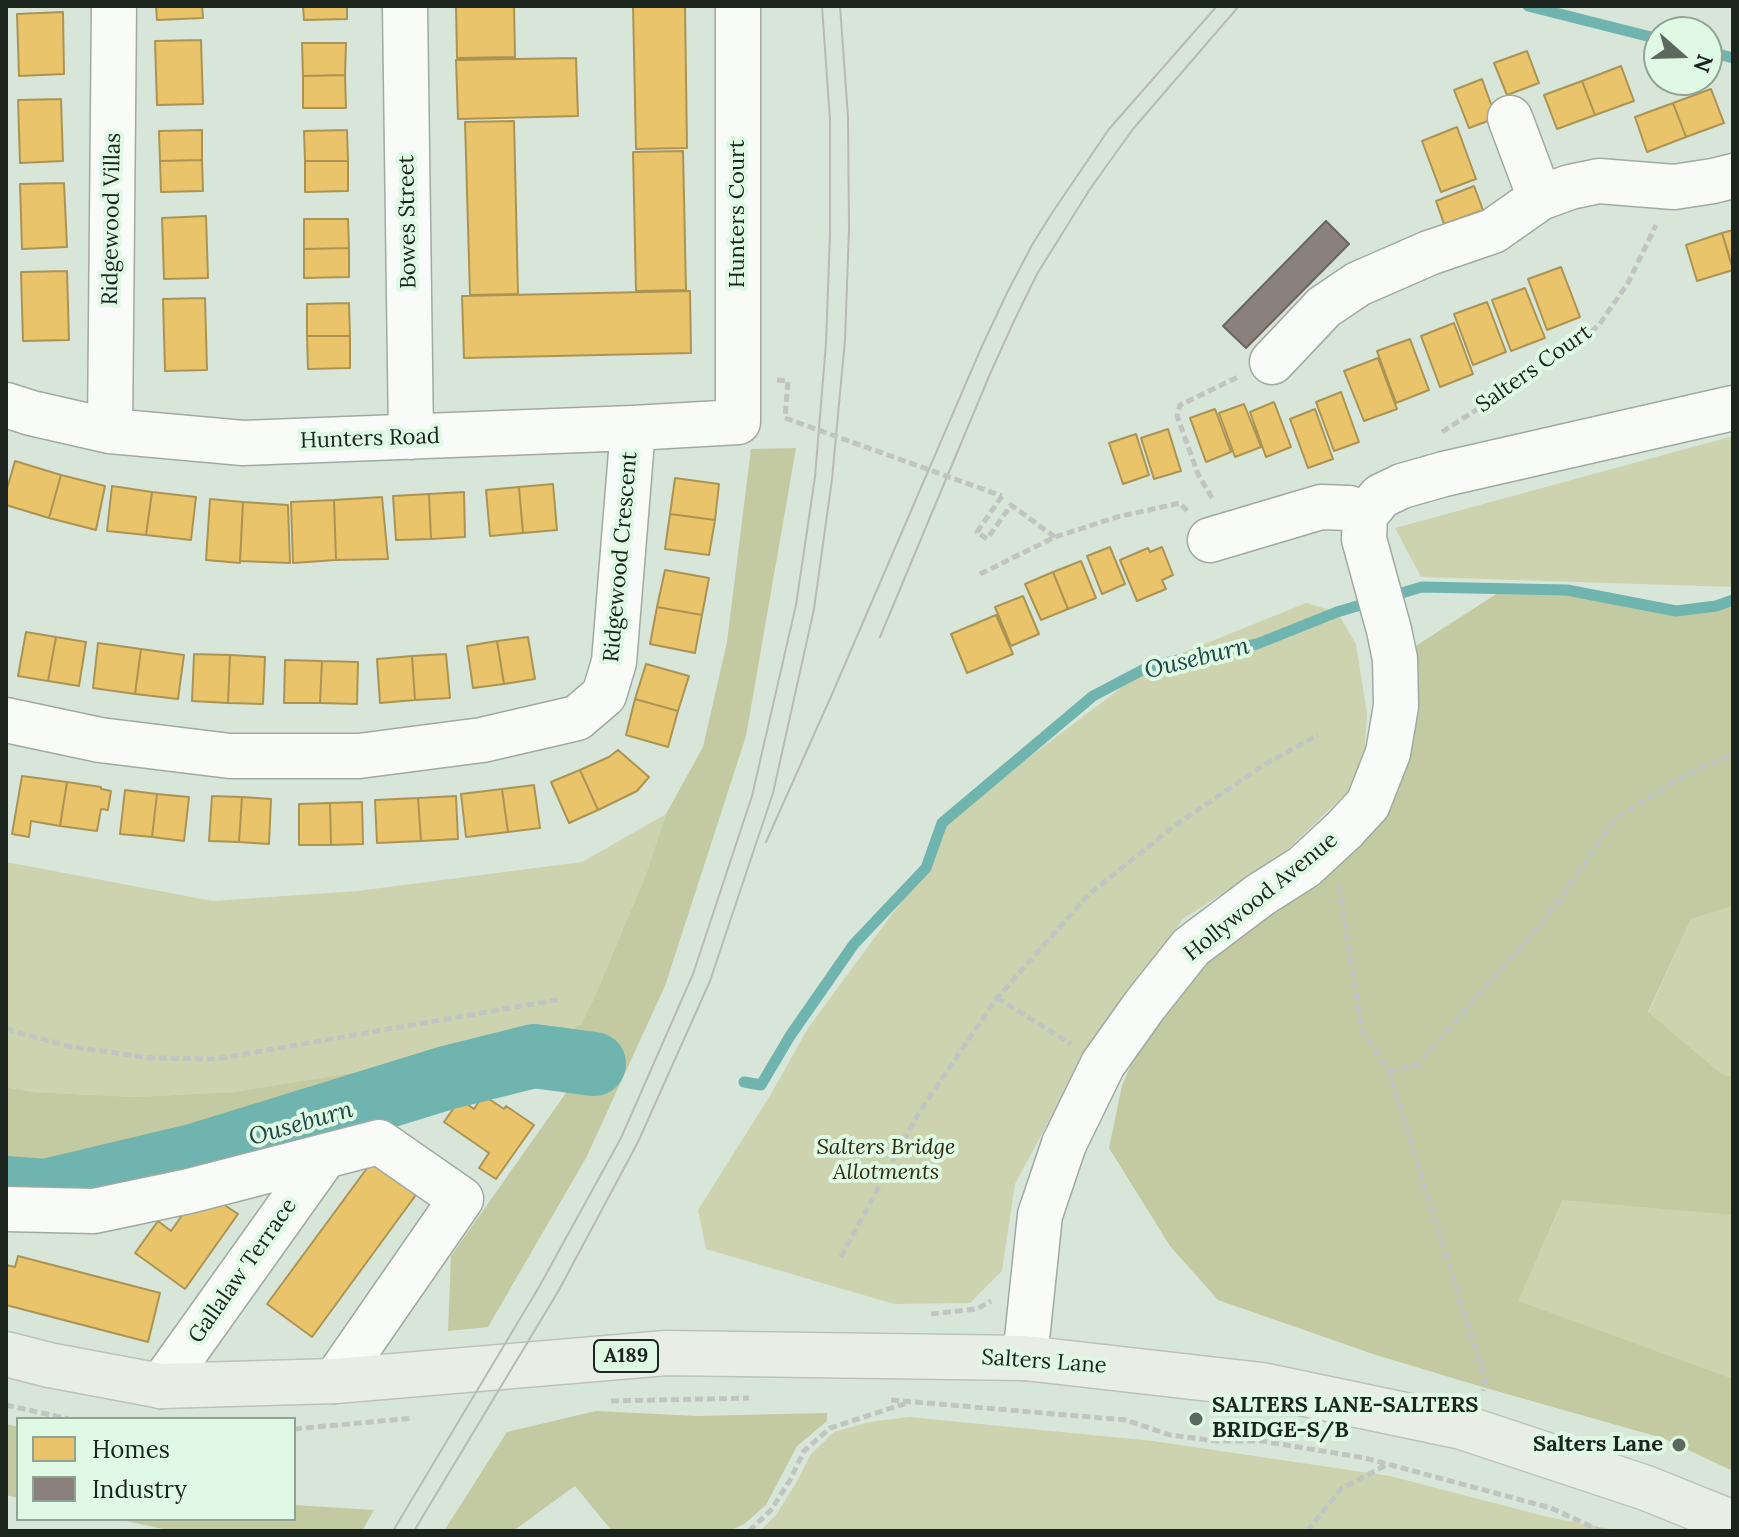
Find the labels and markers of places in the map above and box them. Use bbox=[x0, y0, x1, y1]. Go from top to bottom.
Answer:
place label: SALTERS LANE-SALTERS BRIDGE-S/B bbox=[1212, 1393, 1478, 1444]
marker: SALTERS LANE-SALTERS BRIDGE-S/B bbox=[1187, 1410, 1205, 1428]
place label: Salters Lane bbox=[1533, 1432, 1663, 1458]
marker: Salters Lane bbox=[1670, 1436, 1688, 1454]

